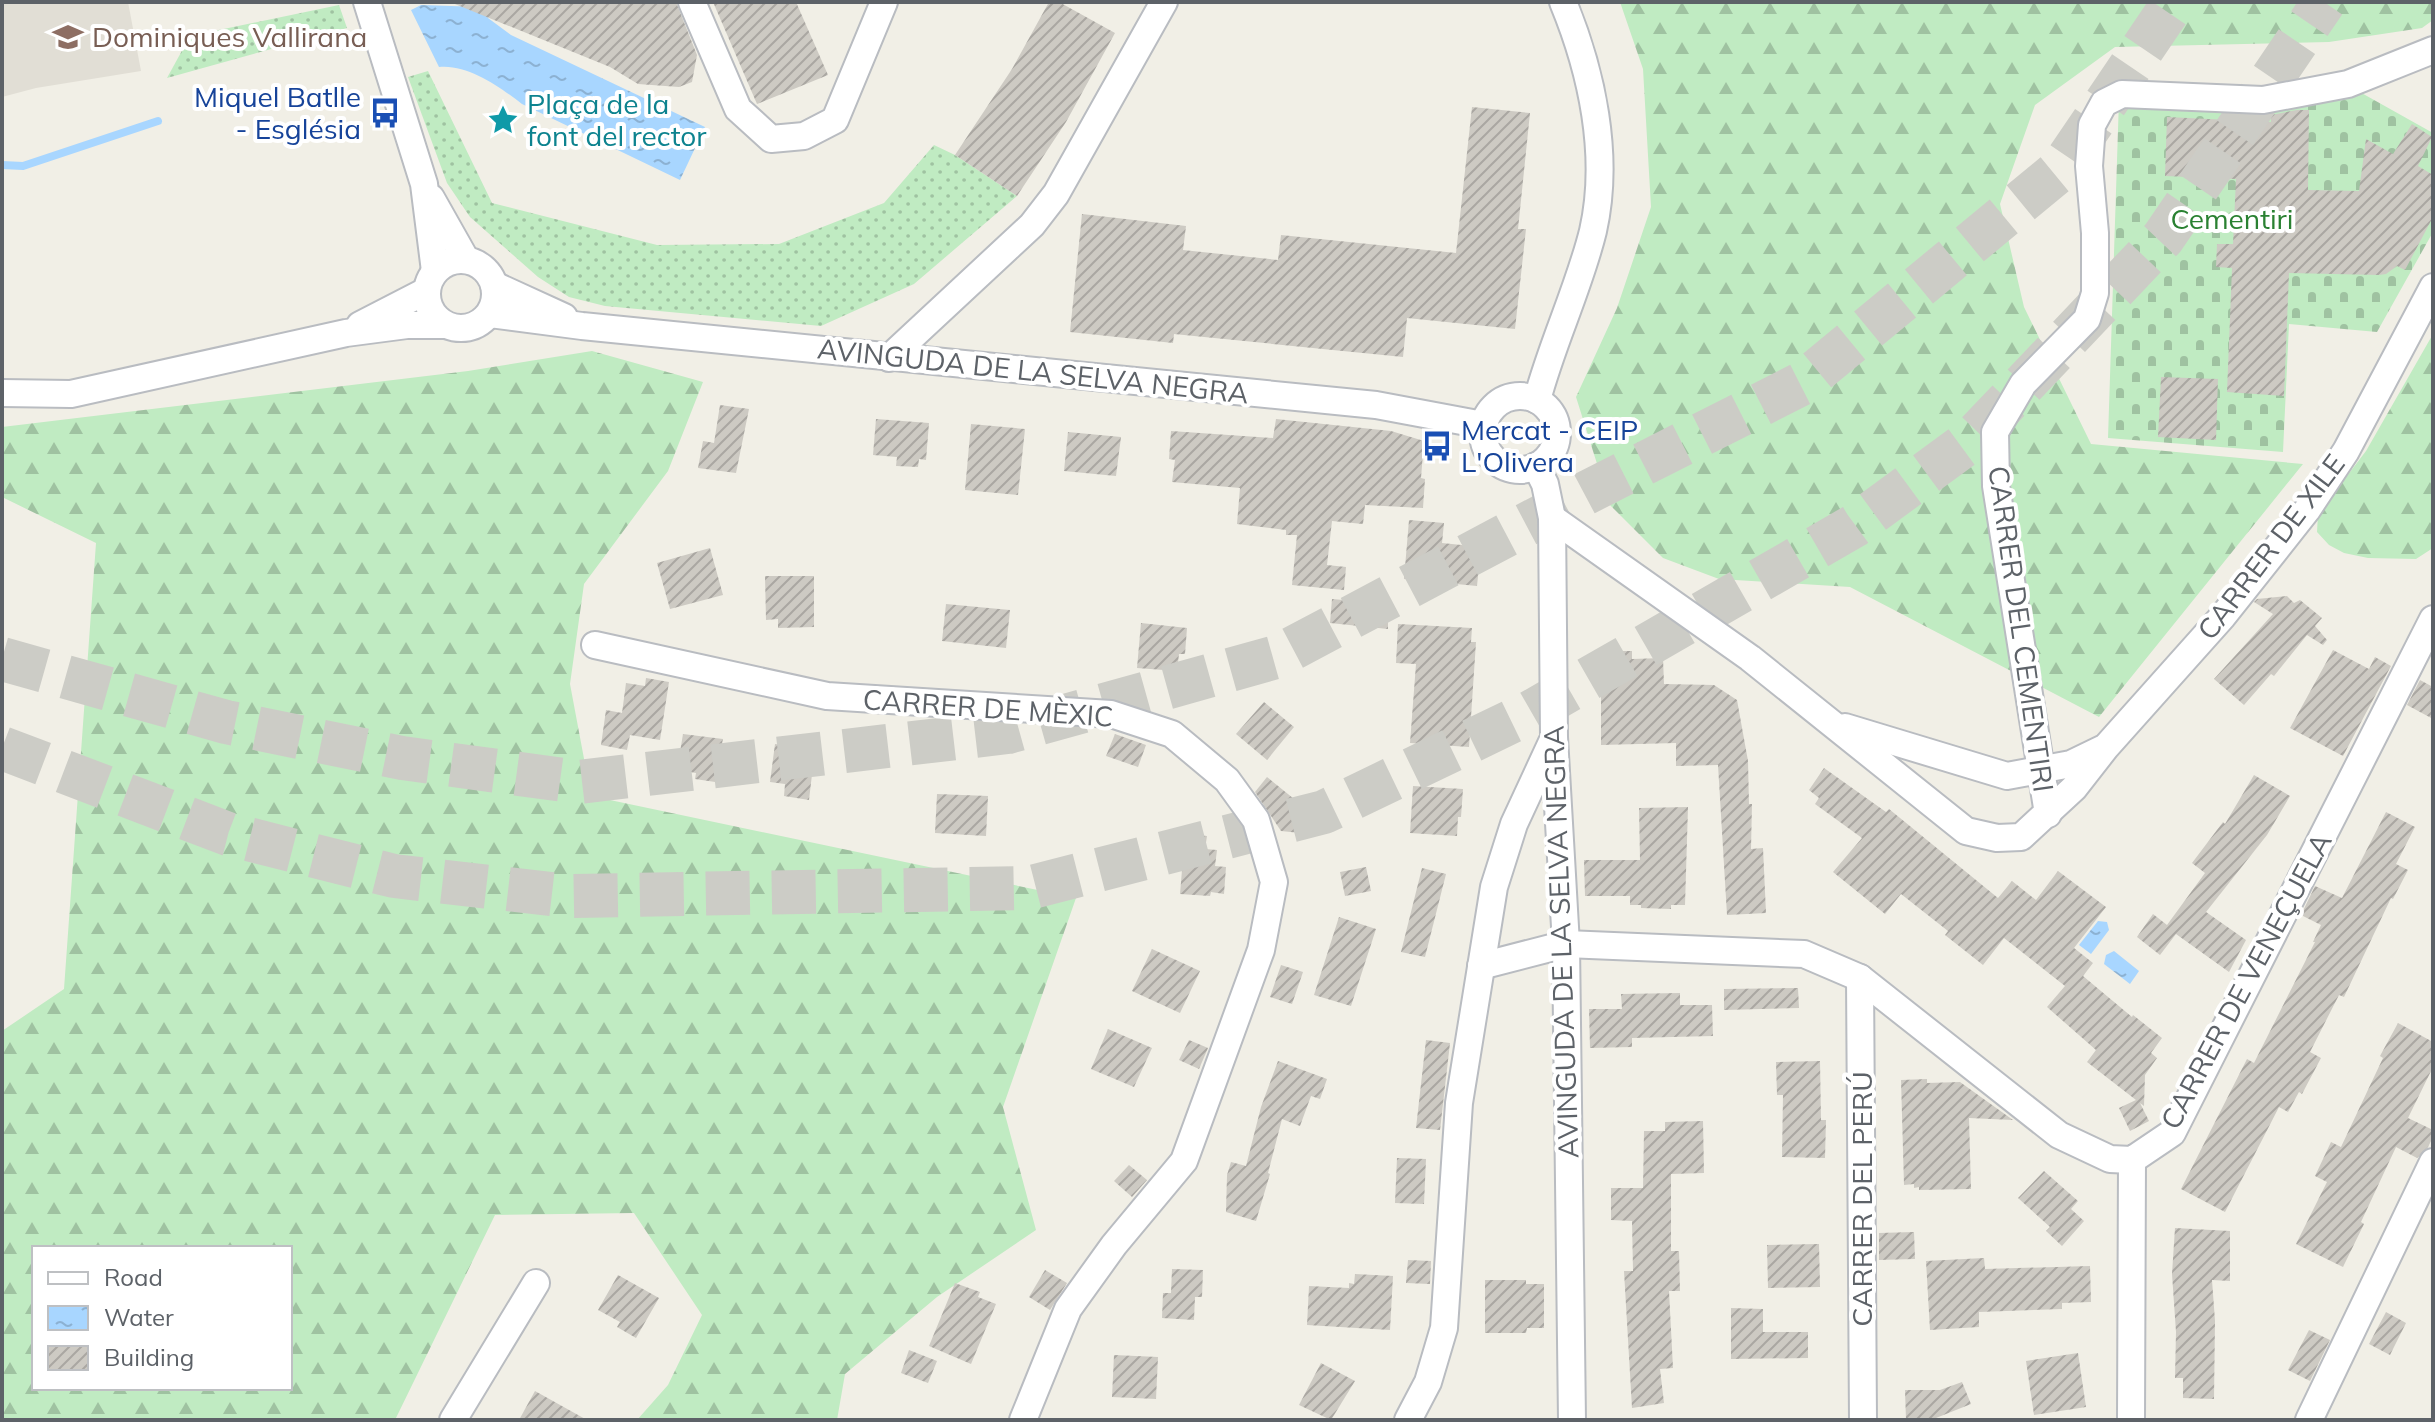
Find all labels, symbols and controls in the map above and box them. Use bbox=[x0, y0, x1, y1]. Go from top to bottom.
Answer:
place label: Dominiques Vallirana bbox=[92, 19, 367, 54]
school or university icon: Dominiques Vallirana bbox=[51, 20, 85, 54]
place label: Miquel Batlle - Església bbox=[194, 79, 361, 146]
place label: Plaça de la font del rector bbox=[527, 86, 707, 153]
bus stop icon: Miquel Batlle - Església bbox=[368, 96, 402, 130]
place icon: Plaça de la font del rector bbox=[486, 103, 520, 137]
park label: Cementiri bbox=[2171, 201, 2293, 236]
street label: AVINGUDA DE LA SELVA NEGRA bbox=[816, 330, 1251, 411]
place label: Mercat - CEIP L'Olivera bbox=[1461, 412, 1638, 479]
bus stop icon: Mercat - CEIP L'Olivera bbox=[1420, 429, 1454, 463]
street label: CARRER DE XILE bbox=[2190, 447, 2352, 646]
street label: CARRER DEL CEMENTIRI bbox=[1981, 464, 2062, 794]
street label: CARRER DE MÈXIC bbox=[862, 681, 1114, 734]
street label: AVINGUDA DE LA SELVA NEGRA bbox=[1535, 725, 1586, 1159]
street label: CARRER DE VENEÇUELA bbox=[2153, 826, 2339, 1135]
street label: CARRER DEL PERÚ bbox=[1844, 1071, 1879, 1327]
legend bbox=[32, 1246, 292, 1390]
text: Road bbox=[104, 1262, 163, 1292]
text: Water bbox=[104, 1302, 174, 1332]
text: Building bbox=[104, 1342, 194, 1372]

